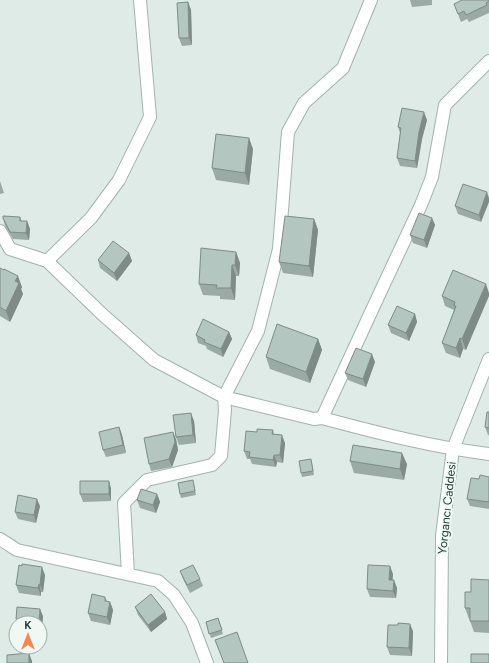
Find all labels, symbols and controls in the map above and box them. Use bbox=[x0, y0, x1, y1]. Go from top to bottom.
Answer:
street label: Yorgancı Caddesi bbox=[435, 461, 459, 555]
north arrow bbox=[8, 615, 48, 655]
text: K bbox=[24, 619, 32, 632]

